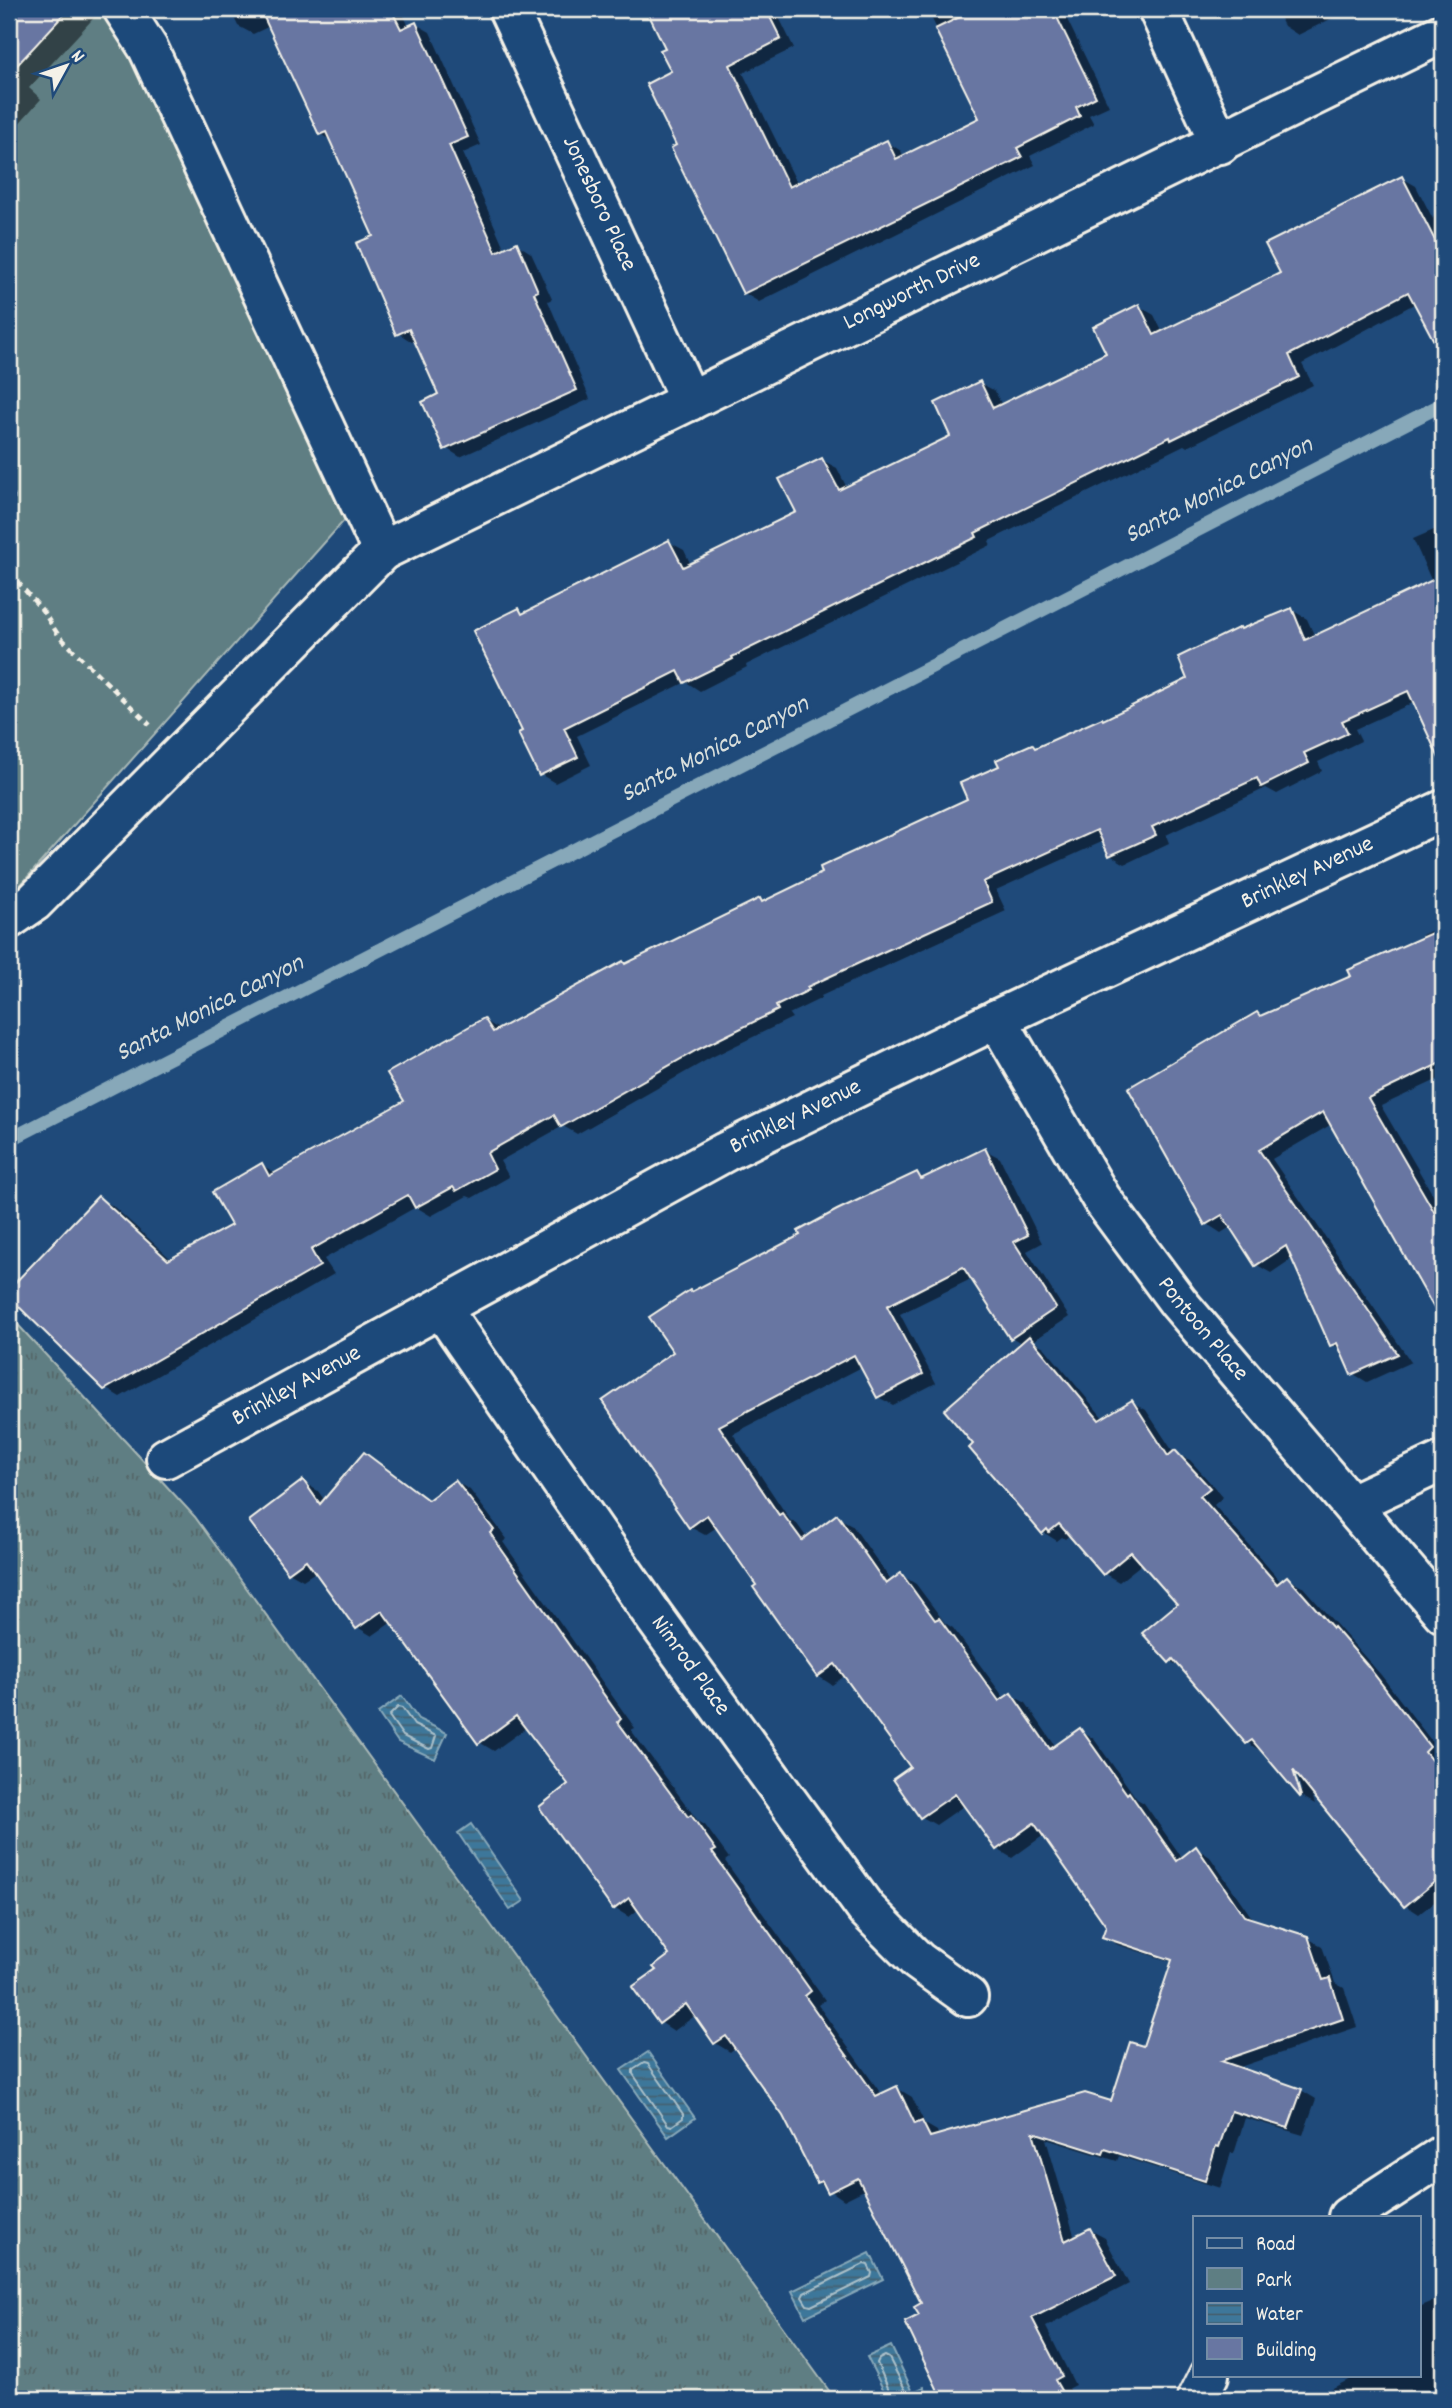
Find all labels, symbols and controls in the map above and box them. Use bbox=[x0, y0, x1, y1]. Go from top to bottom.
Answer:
north arrow bbox=[32, 32, 102, 102]
text: N bbox=[63, 45, 90, 70]
street label: Jonesboro Place bbox=[552, 131, 645, 277]
street label: Longworth Drive bbox=[838, 244, 987, 340]
water label: Santa Monica Canyon bbox=[1118, 427, 1320, 554]
water label: Santa Monica Canyon bbox=[614, 686, 816, 813]
street label: Brinkley Avenue bbox=[1236, 828, 1379, 919]
water label: Santa Monica Canyon bbox=[109, 945, 311, 1072]
street label: Brinkley Avenue bbox=[724, 1071, 867, 1164]
street label: Pontoon Place bbox=[1148, 1270, 1256, 1389]
street label: Brinkley Avenue bbox=[226, 1337, 368, 1436]
street label: Nimrod Place bbox=[642, 1609, 738, 1723]
legend bbox=[1193, 2216, 1420, 2376]
text: Road bbox=[1256, 2231, 1295, 2261]
text: Park bbox=[1256, 2267, 1292, 2297]
text: Water bbox=[1256, 2301, 1303, 2331]
text: Building bbox=[1256, 2337, 1316, 2367]

